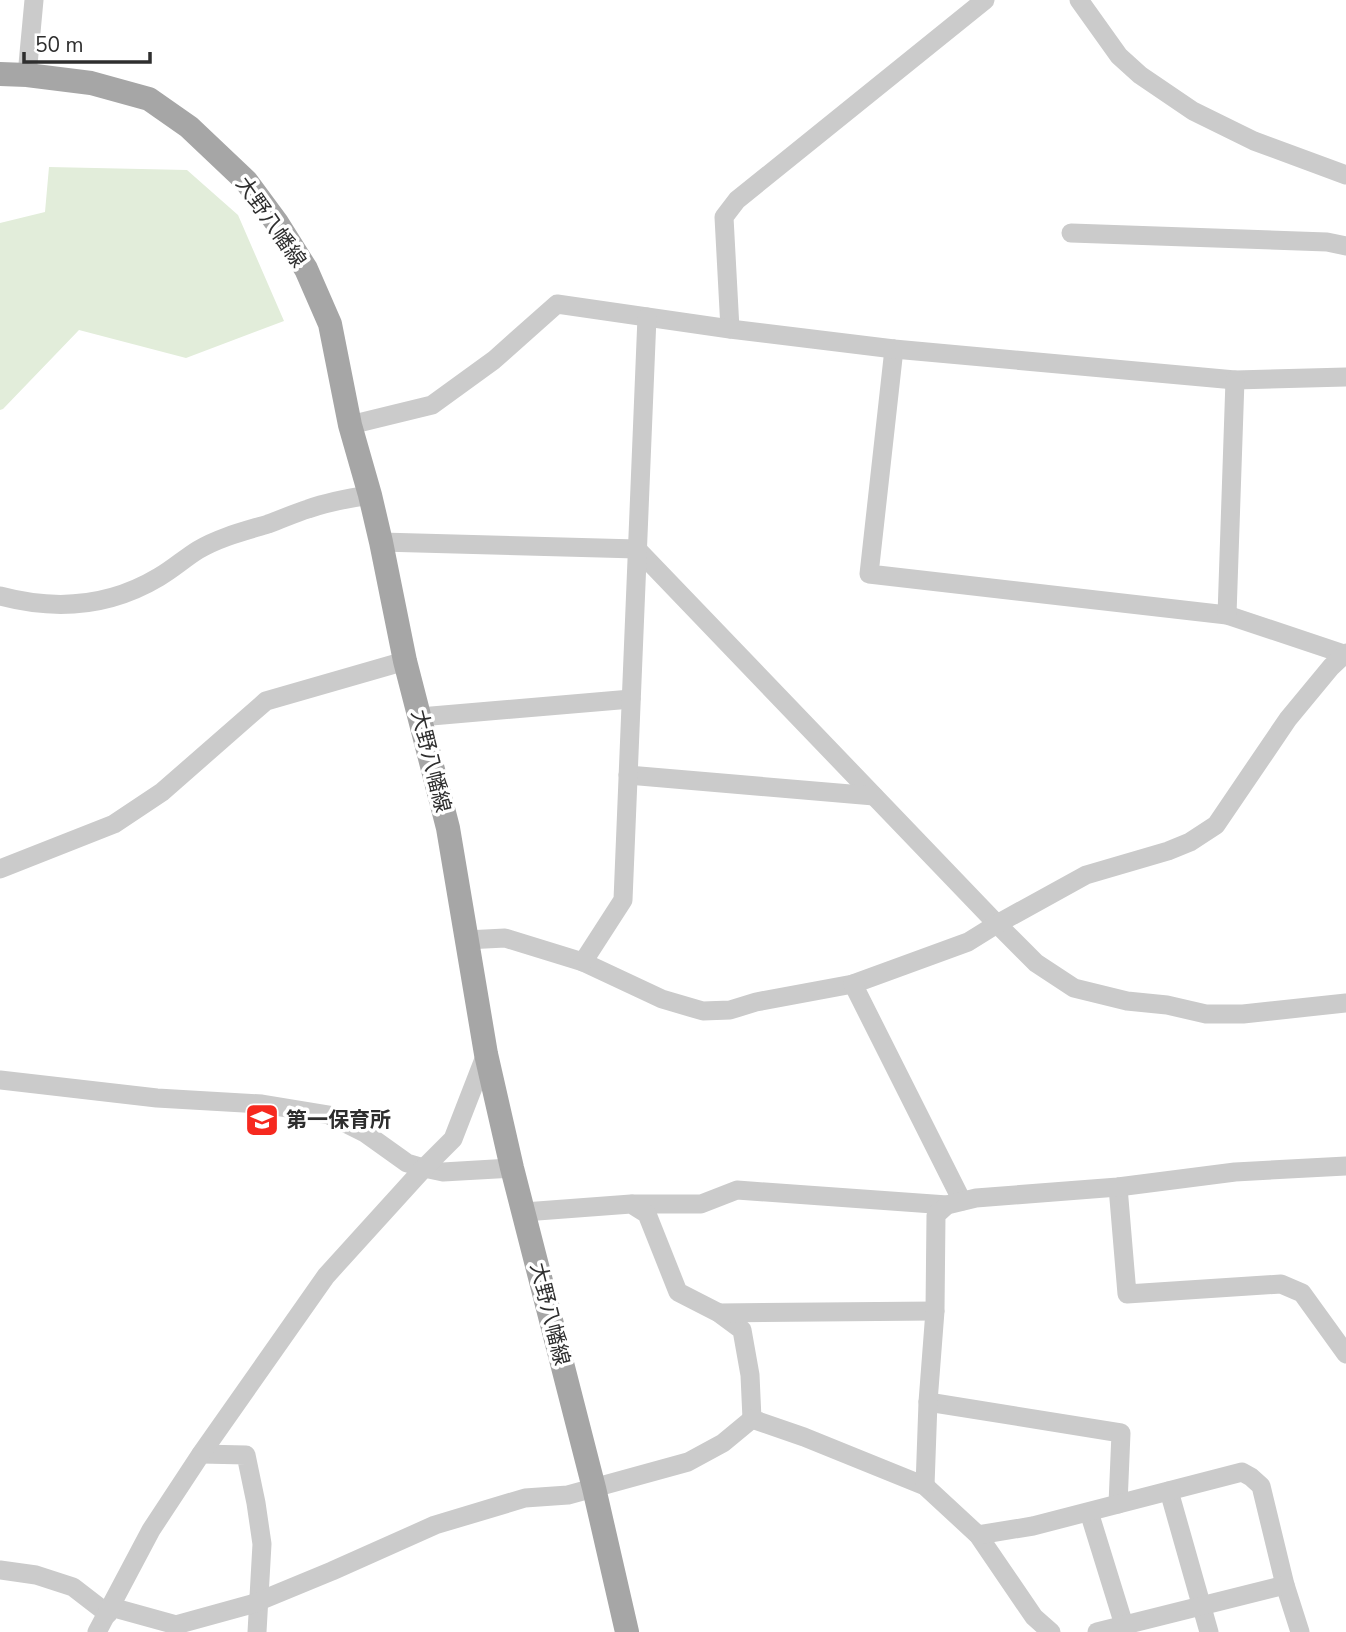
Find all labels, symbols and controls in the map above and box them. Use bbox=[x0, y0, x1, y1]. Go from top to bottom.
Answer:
scale bar bbox=[24, 21, 150, 65]
text: 50 m bbox=[35, 31, 84, 59]
street label: 大野八幡線 bbox=[229, 171, 313, 273]
street label: 大野八幡線 bbox=[405, 707, 457, 815]
school or university icon: 第一保育所 bbox=[243, 1101, 281, 1139]
place label: 第一保育所 bbox=[286, 1106, 391, 1134]
street label: 大野八幡線 bbox=[524, 1260, 576, 1368]

